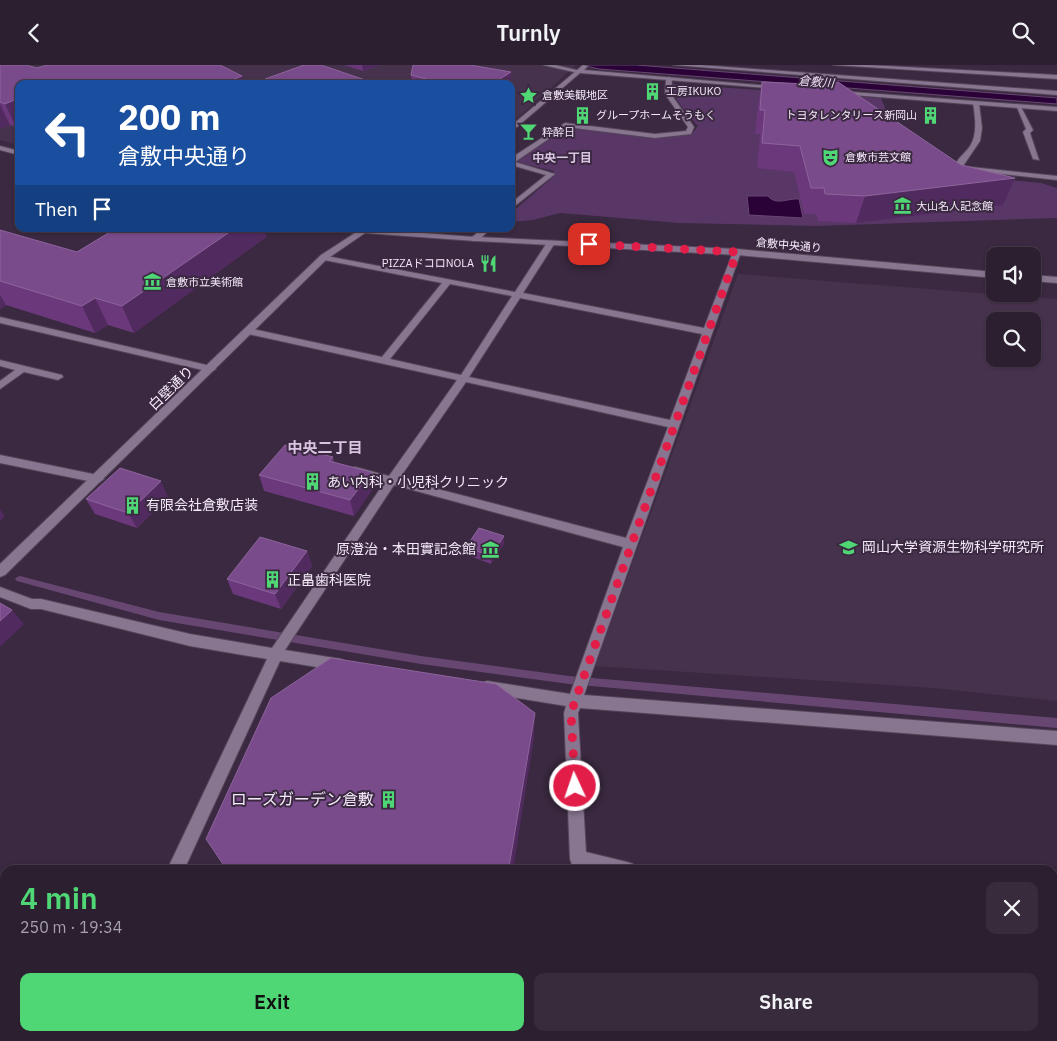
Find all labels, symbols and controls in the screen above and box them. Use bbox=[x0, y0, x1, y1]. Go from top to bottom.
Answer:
text: Turnly bbox=[496, 18, 561, 47]
icon: back bbox=[20, 19, 48, 47]
icon: search bbox=[1009, 19, 1037, 47]
water label: 倉敷川 bbox=[797, 72, 837, 91]
building icon: 工房IKUKO bbox=[642, 81, 662, 101]
place label: 工房IKUKO bbox=[666, 84, 722, 98]
place icon: 倉敷美観地区 bbox=[518, 85, 538, 105]
place label: 倉敷美観地区 bbox=[542, 88, 608, 102]
text: 200 m bbox=[118, 94, 221, 140]
icon: left bbox=[35, 100, 100, 165]
building icon: グループホームそうもく bbox=[572, 105, 592, 125]
building icon: トヨタレンタリース新岡山 bbox=[921, 105, 941, 125]
place label: グループホームそうもく bbox=[596, 108, 716, 122]
place label: トヨタレンタリース新岡山 bbox=[786, 108, 917, 122]
bar icon: 粋酔日 bbox=[518, 122, 538, 142]
place label: 粋酔日 bbox=[542, 125, 575, 139]
text: 倉敷中央通り bbox=[118, 141, 250, 170]
theatre icon: 倉敷市芸文館 bbox=[821, 147, 841, 167]
district label: 中央一丁目 bbox=[532, 150, 592, 165]
place label: 倉敷市芸文館 bbox=[845, 150, 911, 164]
icon: arrive bbox=[88, 195, 116, 223]
museum icon: 大山名人記念館 bbox=[892, 196, 912, 216]
text: Then bbox=[35, 197, 78, 221]
place label: 大山名人記念館 bbox=[916, 199, 993, 213]
pin bbox=[568, 223, 610, 265]
icon: arrive bbox=[575, 230, 603, 258]
street label: 倉敷中央通り bbox=[756, 235, 822, 255]
map controls bbox=[986, 247, 1041, 367]
button: sound bbox=[986, 247, 1041, 302]
restaurant icon: PIZZAドコロNOLA bbox=[478, 253, 498, 273]
place label: PIZZAドコロNOLA bbox=[382, 256, 474, 270]
museum icon: 倉敷市立美術館 bbox=[142, 272, 162, 292]
place label: 倉敷市立美術館 bbox=[166, 275, 243, 289]
button: search bbox=[986, 312, 1041, 367]
street label: 白壁通り bbox=[145, 362, 197, 414]
district label: 中央二丁目 bbox=[287, 438, 363, 457]
building icon: あい内科・小児科クリニック bbox=[303, 472, 323, 492]
place label: あい内科・小児科クリニック bbox=[327, 473, 509, 491]
building icon: 有限会社倉敷店装 bbox=[122, 495, 142, 515]
place label: 有限会社倉敷店装 bbox=[146, 496, 258, 514]
school or university icon: 岡山大学資源生物科学研究所 bbox=[838, 537, 858, 557]
place label: 岡山大学資源生物科学研究所 bbox=[862, 538, 1044, 556]
museum icon: 原澄治・本田實記念館 bbox=[480, 539, 500, 559]
place label: 原澄治・本田實記念館 bbox=[336, 540, 476, 558]
building icon: 正畠歯科医院 bbox=[263, 570, 283, 590]
place label: 正畠歯科医院 bbox=[287, 571, 371, 589]
position arrow bbox=[548, 759, 600, 811]
place label: ローズガーデン倉敷 bbox=[231, 789, 374, 809]
building icon: ローズガーデン倉敷 bbox=[378, 789, 398, 809]
text: 4 min bbox=[20, 878, 98, 917]
button: close bbox=[986, 882, 1038, 934]
text: 250 m · 19:34 bbox=[20, 917, 122, 937]
button: Exit bbox=[20, 973, 524, 1031]
button: Share bbox=[534, 973, 1038, 1031]

